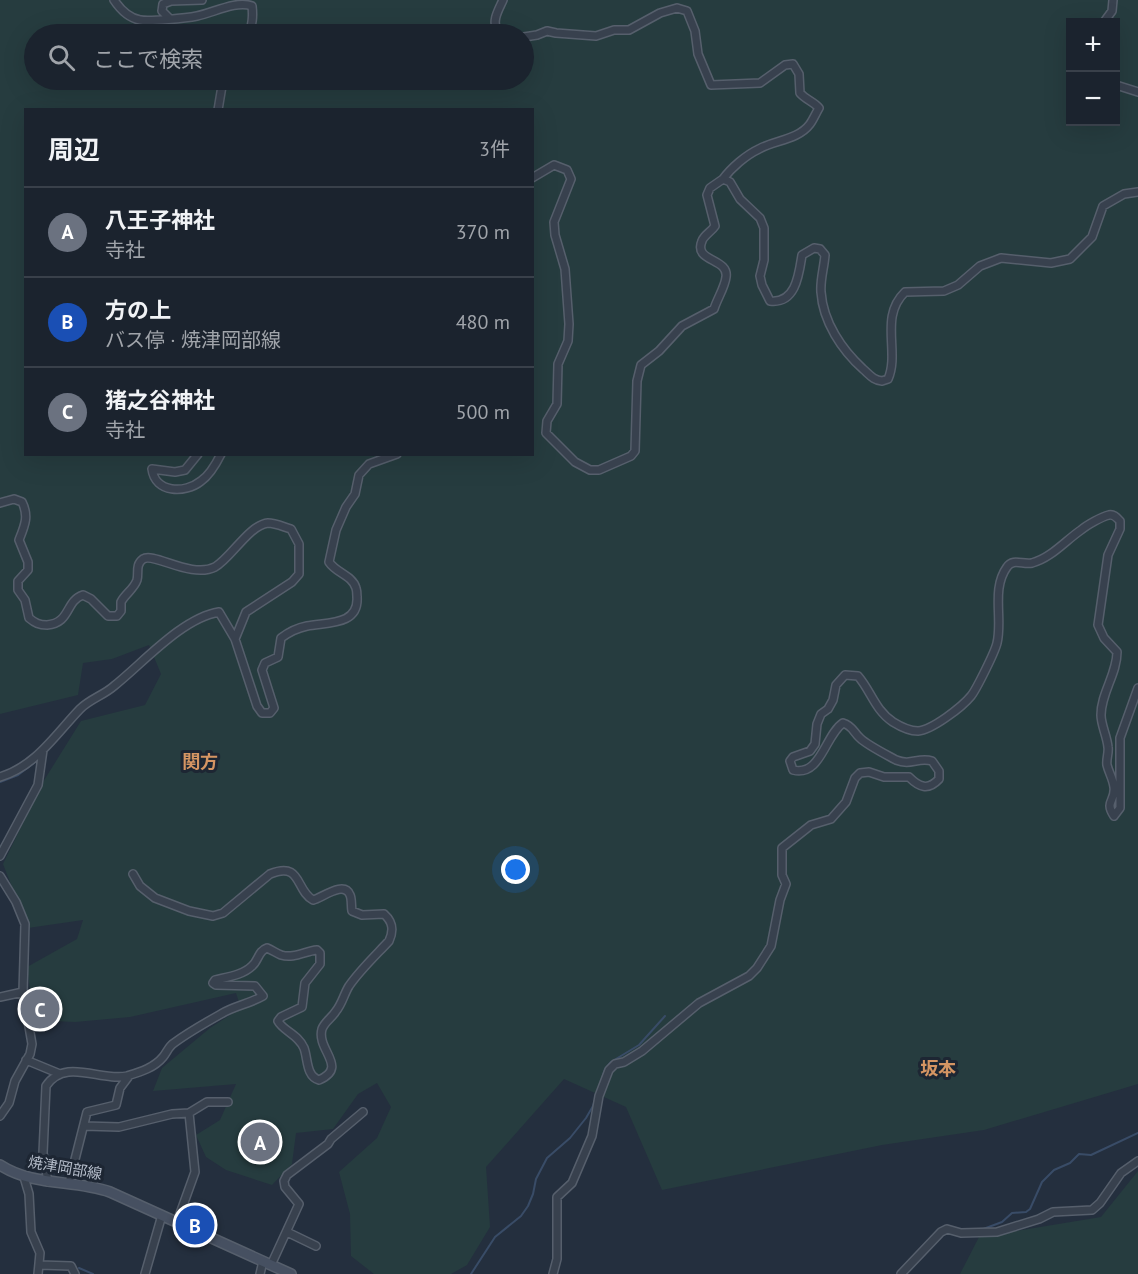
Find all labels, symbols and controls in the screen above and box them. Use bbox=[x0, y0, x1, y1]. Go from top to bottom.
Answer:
map controls bbox=[1066, 18, 1120, 126]
button: + bbox=[1066, 18, 1120, 72]
search box bbox=[24, 24, 534, 90]
icon: search bbox=[45, 41, 78, 74]
text: ここで検索 bbox=[93, 45, 203, 73]
button: − bbox=[1066, 72, 1120, 126]
text: 周辺 bbox=[48, 133, 100, 166]
text: 3件 bbox=[479, 136, 510, 162]
text: 八王子神社 bbox=[105, 206, 215, 234]
text: A bbox=[61, 219, 74, 245]
text: 370 m bbox=[456, 219, 510, 245]
text: 寺社 bbox=[105, 237, 145, 263]
text: 方の上 bbox=[105, 296, 171, 324]
text: B bbox=[62, 309, 73, 335]
text: 480 m bbox=[456, 309, 510, 335]
text: バス停 · 焼津岡部線 bbox=[105, 327, 281, 353]
text: 猪之谷神社 bbox=[105, 386, 215, 414]
text: C bbox=[62, 399, 73, 425]
text: 500 m bbox=[456, 399, 510, 425]
text: 寺社 bbox=[105, 417, 145, 443]
district label: 関方 bbox=[182, 750, 218, 773]
your location bbox=[501, 855, 530, 884]
pin: C bbox=[20, 986, 60, 1032]
district label: 坂本 bbox=[920, 1057, 956, 1080]
pin: A bbox=[240, 1120, 280, 1164]
street label: 焼津岡部線 bbox=[26, 1152, 104, 1183]
pin: B bbox=[176, 1202, 214, 1248]

